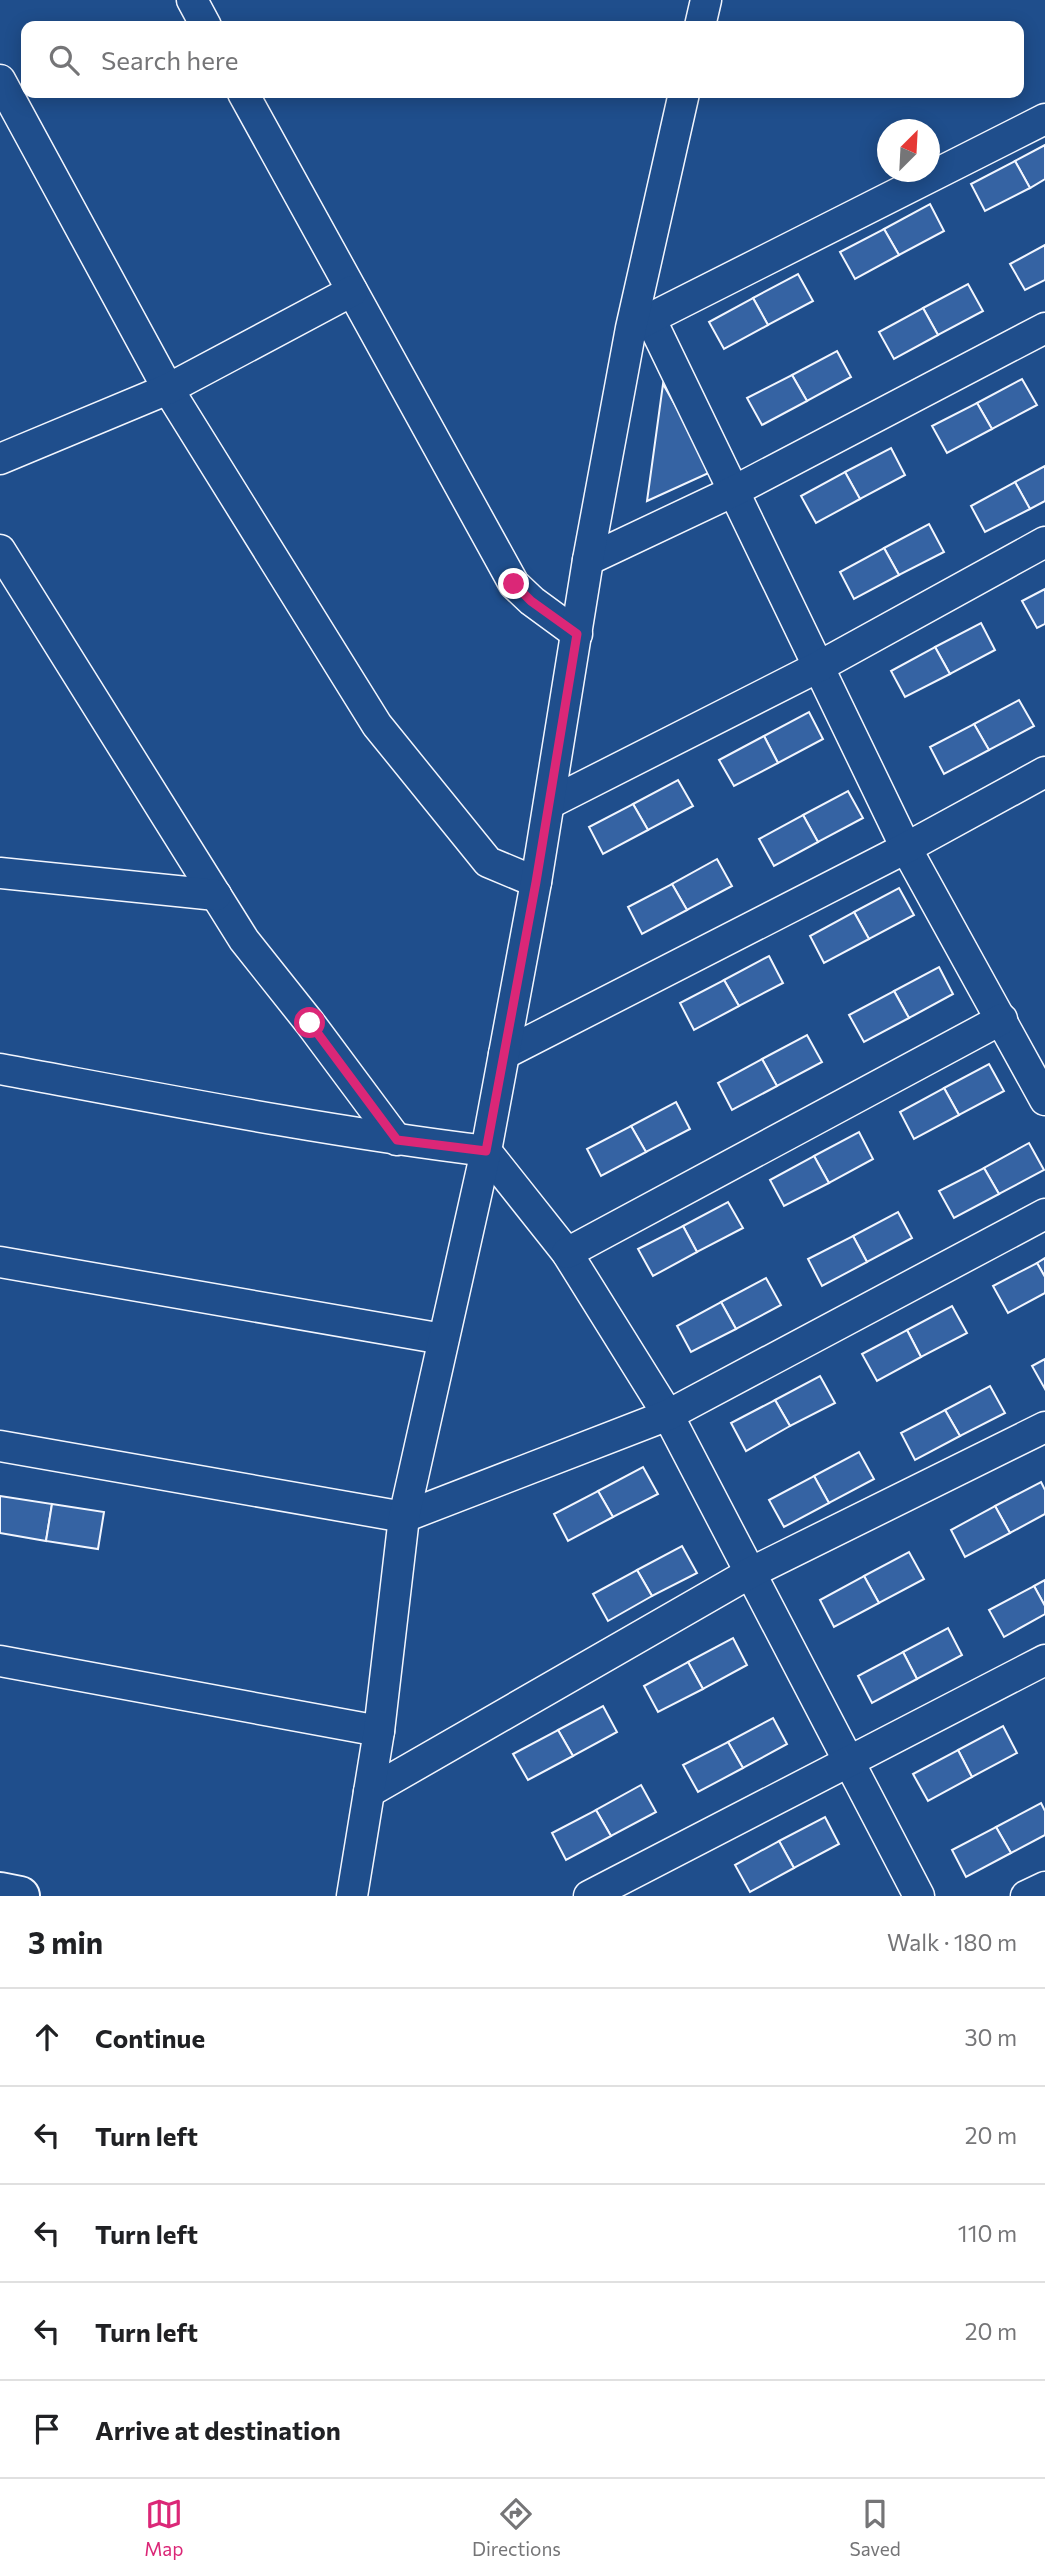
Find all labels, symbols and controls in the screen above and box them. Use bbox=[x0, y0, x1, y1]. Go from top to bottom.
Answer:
search box bbox=[21, 21, 1024, 98]
icon: search bbox=[45, 41, 83, 79]
text: Search here bbox=[101, 44, 239, 75]
north arrow bbox=[877, 119, 940, 182]
route end bbox=[498, 568, 529, 599]
route start bbox=[294, 1007, 325, 1038]
text: 3 min bbox=[28, 1923, 103, 1960]
text: Walk · 180 m bbox=[887, 1928, 1017, 1956]
icon: ahead bbox=[28, 2018, 66, 2056]
text: Continue bbox=[95, 2022, 205, 2053]
text: 30 m bbox=[964, 2023, 1017, 2051]
icon: left bbox=[28, 2116, 66, 2154]
text: Turn left bbox=[95, 2120, 198, 2151]
text: 20 m bbox=[965, 2121, 1017, 2149]
icon: left bbox=[28, 2214, 66, 2252]
text: Turn left bbox=[95, 2218, 198, 2249]
text: 110 m bbox=[958, 2219, 1017, 2247]
icon: left bbox=[28, 2312, 66, 2350]
text: Turn left bbox=[95, 2316, 198, 2347]
text: 20 m bbox=[965, 2317, 1017, 2345]
icon: arrive bbox=[28, 2410, 66, 2448]
text: Arrive at destination bbox=[95, 2414, 341, 2445]
tab: Map bbox=[144, 2495, 183, 2560]
tab: Directions bbox=[472, 2495, 561, 2560]
tab: Saved bbox=[849, 2495, 901, 2560]

